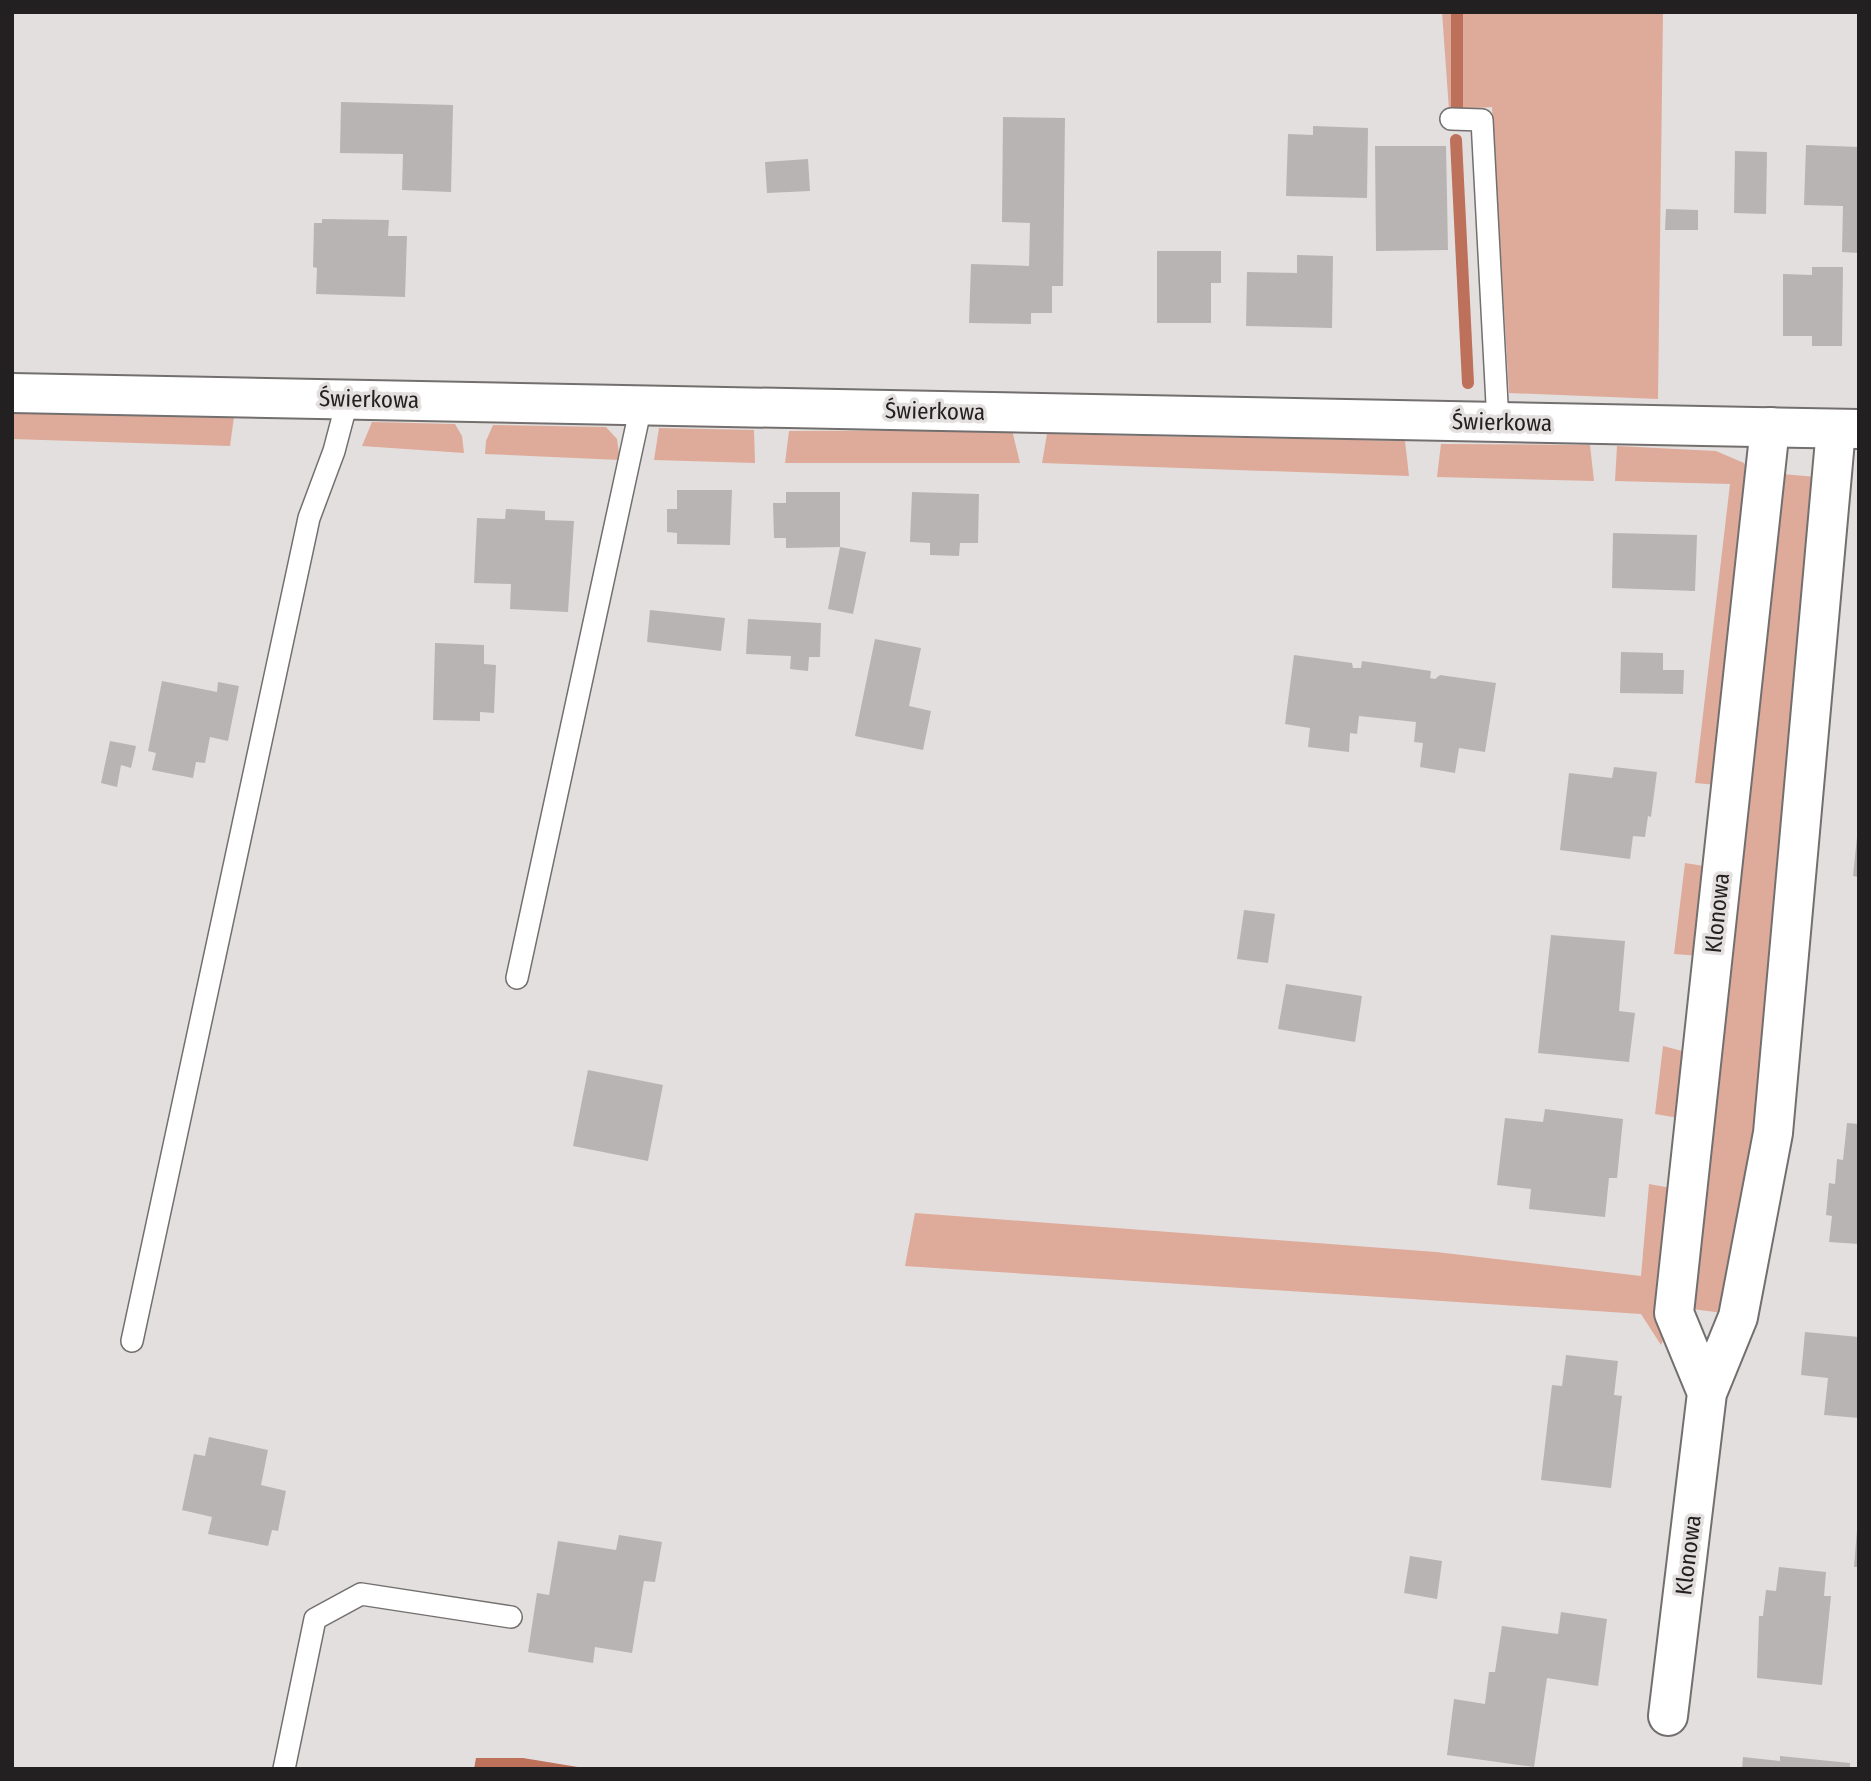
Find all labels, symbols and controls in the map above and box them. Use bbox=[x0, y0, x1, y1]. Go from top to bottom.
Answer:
street label: Świerkowa bbox=[319, 384, 419, 414]
street label: Świerkowa bbox=[885, 396, 985, 426]
street label: Świerkowa bbox=[1452, 407, 1552, 437]
street label: Klonowa bbox=[1699, 872, 1735, 954]
street label: Klonowa bbox=[1669, 1513, 1707, 1597]

